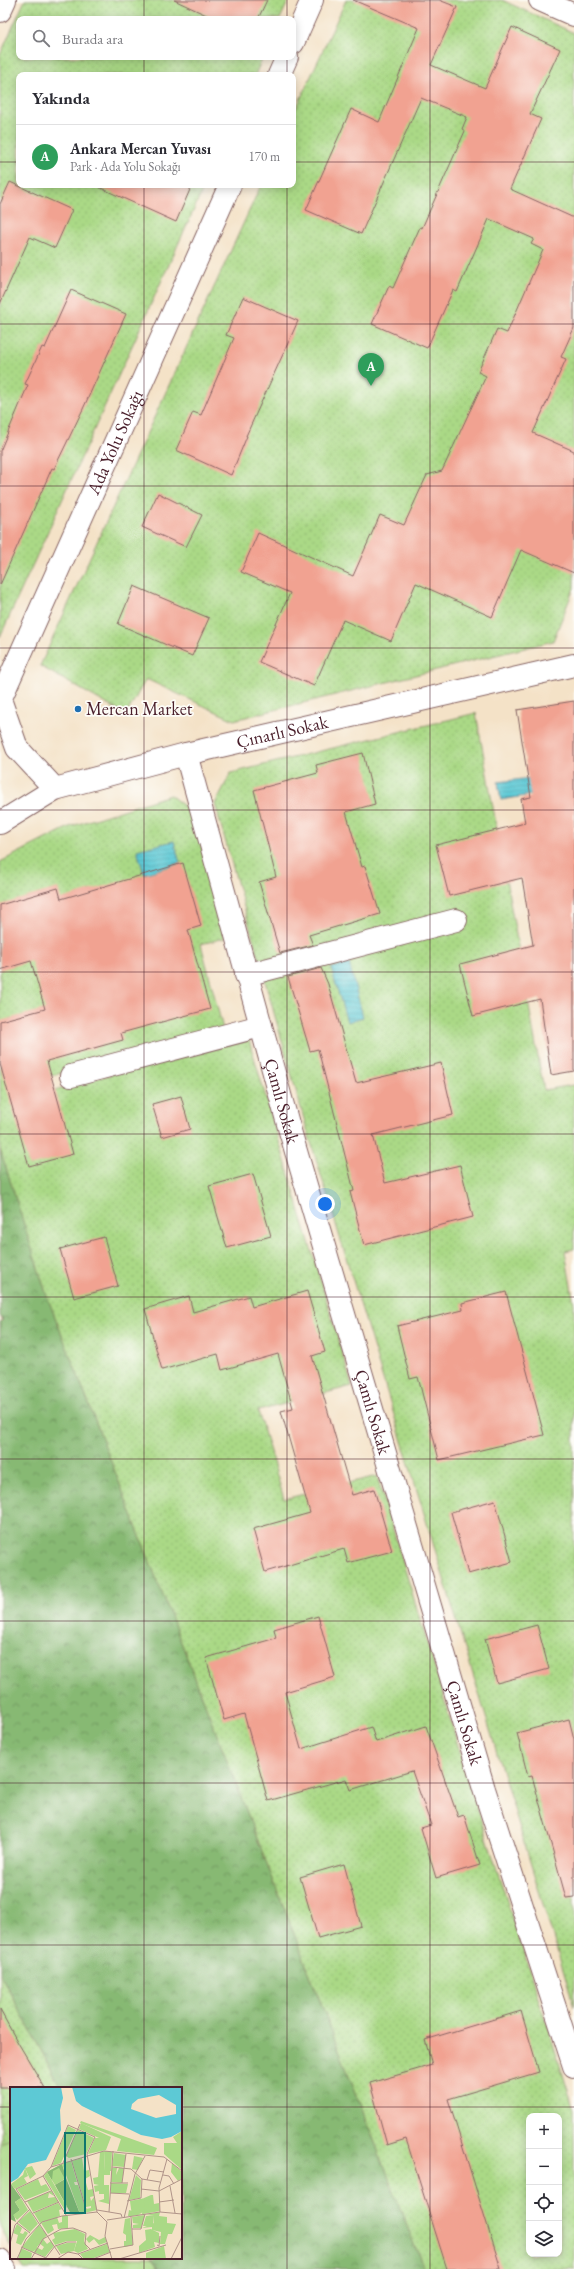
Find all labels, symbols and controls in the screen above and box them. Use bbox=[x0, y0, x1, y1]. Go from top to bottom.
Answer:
search box bbox=[16, 16, 296, 60]
icon: search bbox=[30, 27, 52, 49]
text: Burada ara bbox=[62, 29, 123, 48]
text: Yakında bbox=[32, 87, 90, 109]
text: Ankara Mercan Yuvası bbox=[70, 139, 211, 158]
text: A bbox=[40, 148, 50, 165]
text: 170 m bbox=[249, 148, 280, 165]
text: Park · Ada Yolu Sokağı bbox=[70, 158, 181, 175]
pin: A bbox=[358, 353, 384, 386]
street label: Ada Yolu Sokağı bbox=[81, 386, 148, 499]
place label: Mercan Market bbox=[86, 697, 193, 720]
marker: Mercan Market bbox=[73, 704, 83, 714]
street label: Çınarlı Sokak bbox=[234, 710, 331, 753]
street label: Çamlı Sokak bbox=[260, 1056, 305, 1147]
your location bbox=[315, 1194, 335, 1214]
street label: Çamlı Sokak bbox=[350, 1367, 397, 1458]
street label: Çamlı Sokak bbox=[442, 1677, 488, 1768]
inset map bbox=[10, 2087, 182, 2259]
map controls bbox=[526, 2113, 562, 2257]
button: + bbox=[526, 2113, 562, 2149]
button: − bbox=[526, 2149, 562, 2185]
button: locate bbox=[526, 2185, 562, 2221]
button: layers bbox=[526, 2221, 562, 2257]

